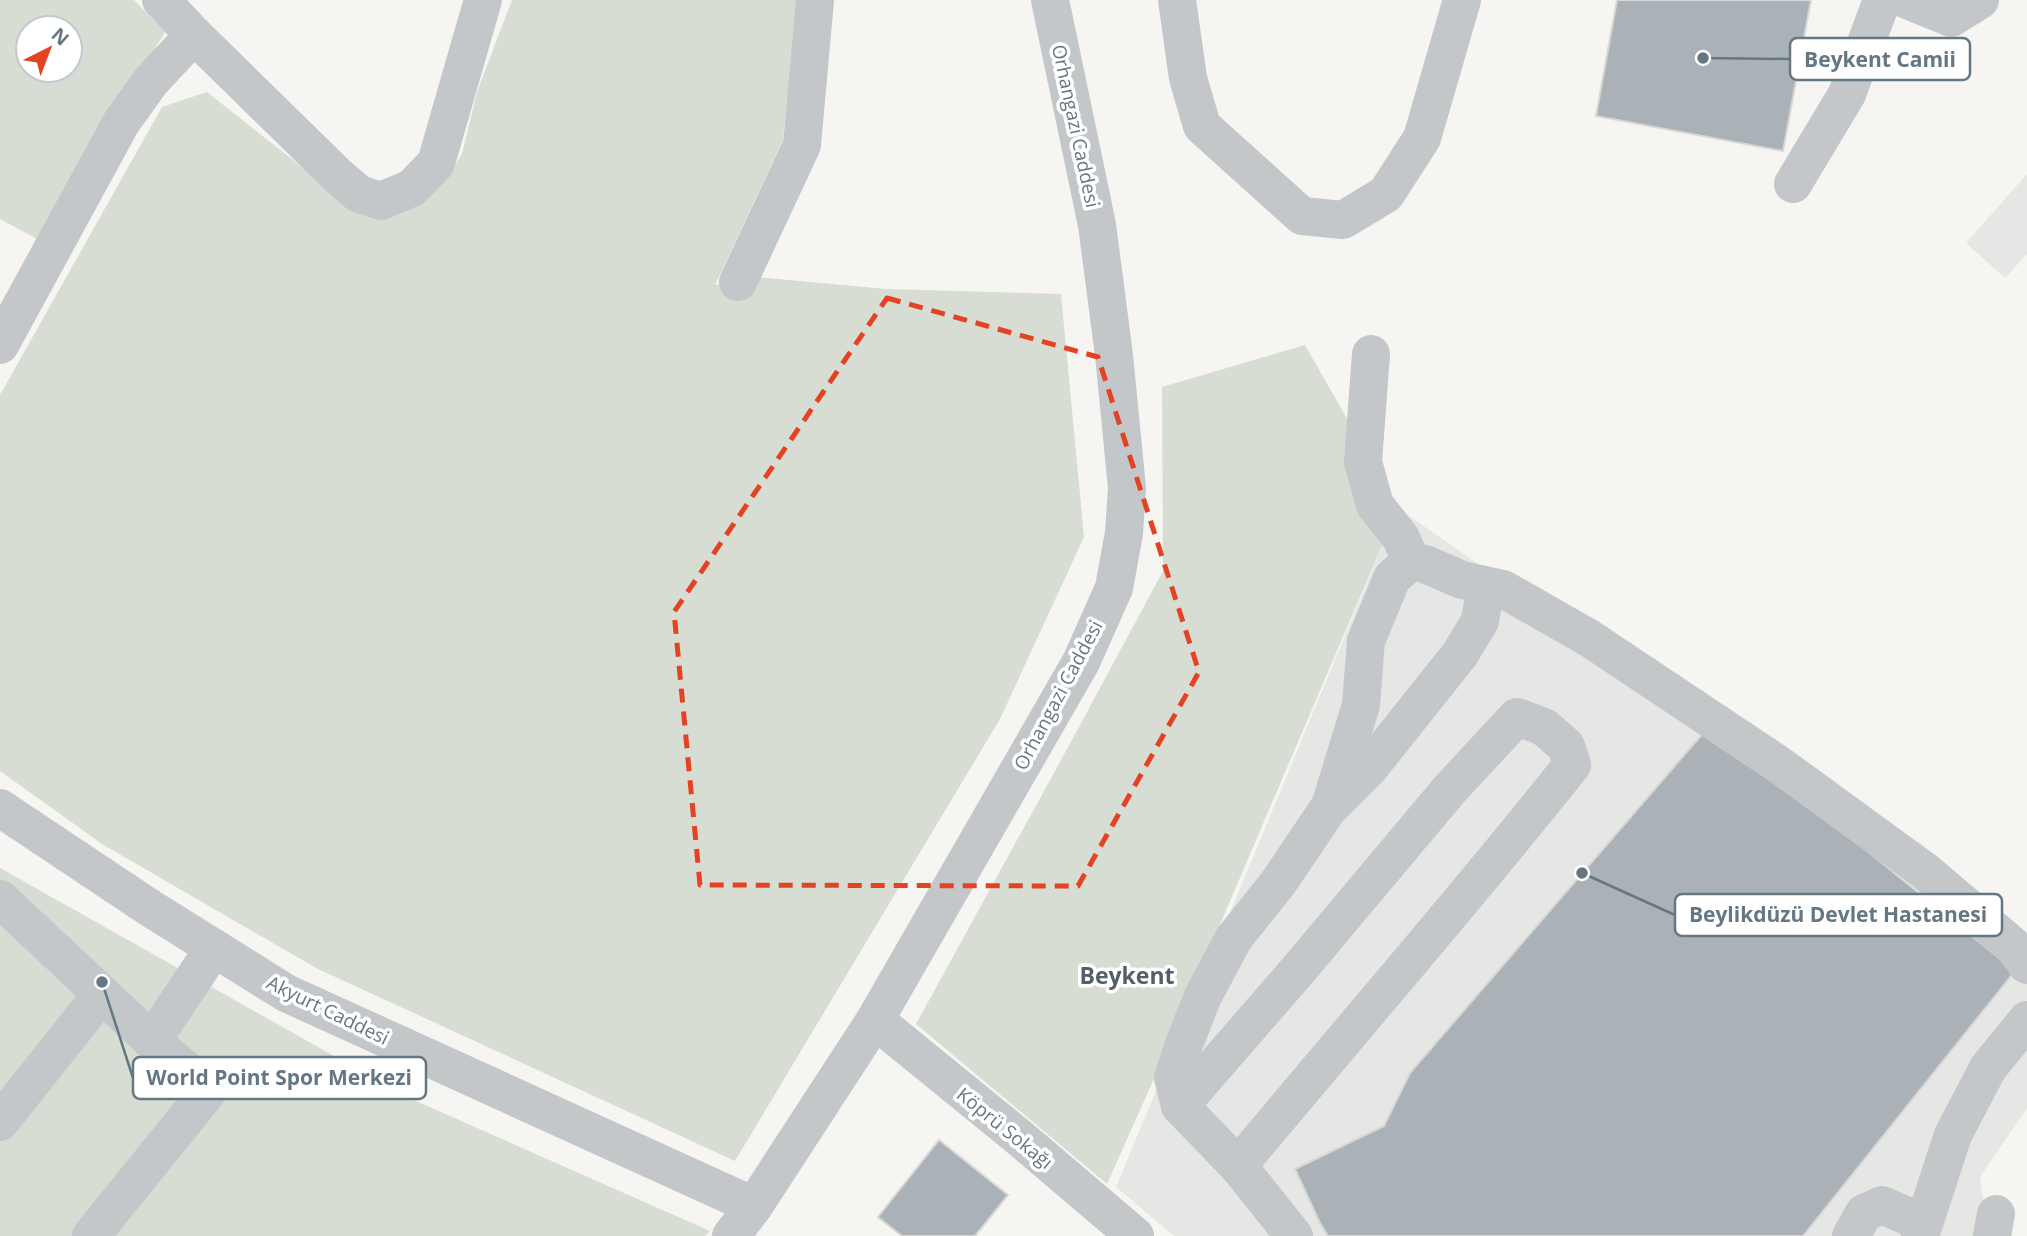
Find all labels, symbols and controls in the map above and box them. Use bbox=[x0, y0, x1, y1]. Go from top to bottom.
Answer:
north arrow bbox=[14, 14, 84, 84]
text: N bbox=[46, 22, 75, 51]
callout: Beykent Camii bbox=[1790, 38, 1970, 80]
street label: Orhangazi Caddesi bbox=[1046, 42, 1106, 210]
text: Beykent Camii bbox=[1804, 45, 1956, 73]
street label: Orhangazi Caddesi bbox=[1008, 616, 1108, 774]
callout: Beylikdüzü Devlet Hastanesi bbox=[1675, 894, 2002, 936]
text: Beylikdüzü Devlet Hastanesi bbox=[1689, 900, 1987, 928]
district label: Beykent bbox=[1079, 959, 1175, 991]
street label: Akyurt Caddesi bbox=[263, 969, 393, 1051]
callout: World Point Spor Merkezi bbox=[133, 1057, 426, 1099]
text: World Point Spor Merkezi bbox=[146, 1063, 412, 1091]
street label: Köprü Sokağı bbox=[952, 1081, 1058, 1175]

